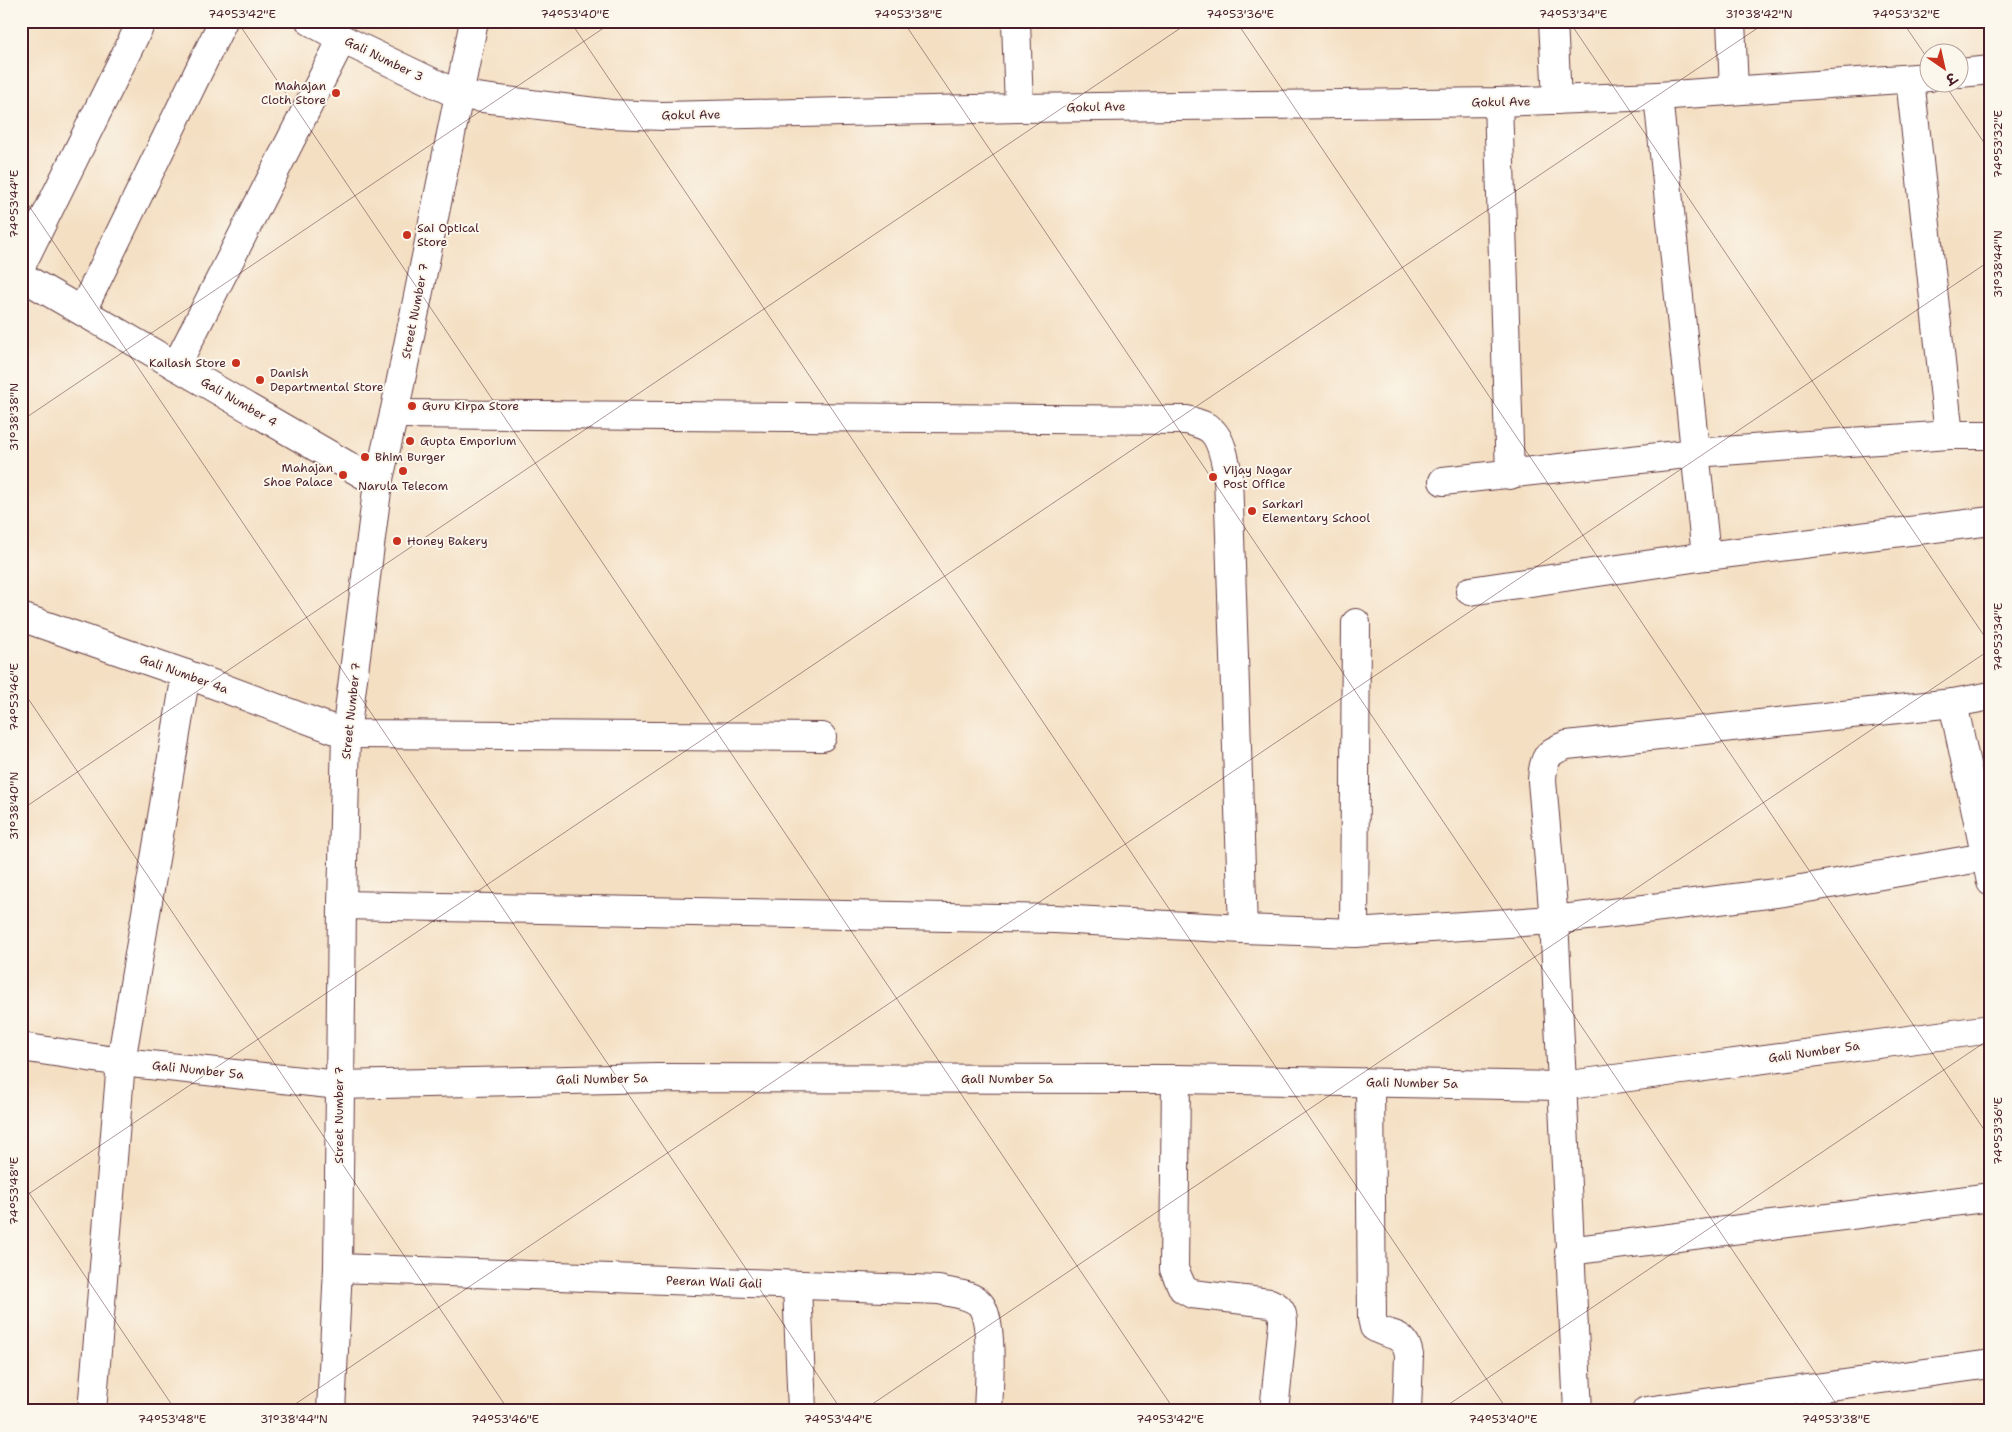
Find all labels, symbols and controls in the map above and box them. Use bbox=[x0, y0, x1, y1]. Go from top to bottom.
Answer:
text: 74°53'42"E bbox=[208, 6, 276, 22]
text: 74°53'40"E bbox=[540, 6, 610, 22]
text: 74°53'38"E bbox=[874, 6, 942, 22]
text: 74°53'36"E bbox=[1206, 6, 1274, 22]
text: 74°53'34"E bbox=[1539, 6, 1607, 22]
text: 31°38'42"N bbox=[1725, 6, 1793, 22]
text: 74°53'32"E bbox=[1872, 6, 1940, 22]
street label: Gali Number 3 bbox=[342, 33, 426, 85]
north arrow bbox=[1920, 42, 1970, 92]
text: उ bbox=[1941, 68, 1962, 90]
place label: Mahajan Cloth Store bbox=[261, 78, 326, 108]
marker: Mahajan Cloth Store bbox=[330, 87, 342, 99]
street label: Gokul Ave bbox=[1471, 93, 1531, 111]
street label: Gokul Ave bbox=[1066, 98, 1126, 116]
street label: Gokul Ave bbox=[661, 106, 721, 124]
text: 74°53'32"E bbox=[1990, 110, 2006, 178]
text: 74°53'44"E bbox=[6, 170, 22, 238]
place label: Sai Optical Store bbox=[417, 220, 479, 250]
marker: Sai Optical Store bbox=[401, 229, 413, 241]
text: 31°38'44"N bbox=[1990, 230, 2006, 298]
street label: Street Number 7 bbox=[398, 262, 432, 360]
place label: Kailash Store bbox=[149, 355, 226, 371]
marker: Kailash Store bbox=[230, 357, 242, 369]
place label: Danish Departmental Store bbox=[270, 365, 384, 395]
street label: Gali Number 4 bbox=[198, 374, 280, 430]
marker: Danish Departmental Store bbox=[254, 374, 266, 386]
text: 31°38'38"N bbox=[6, 383, 22, 451]
place label: Guru Kirpa Store bbox=[422, 398, 519, 414]
marker: Guru Kirpa Store bbox=[406, 400, 418, 412]
place label: Gupta Emporium bbox=[420, 433, 516, 449]
marker: Gupta Emporium bbox=[404, 435, 416, 447]
place label: Bhim Burger bbox=[375, 449, 446, 465]
marker: Bhim Burger bbox=[359, 451, 371, 463]
place label: Mahajan Shoe Palace bbox=[264, 460, 333, 490]
place label: Vijay Nagar Post Office bbox=[1223, 462, 1293, 492]
marker: Narula Telecom bbox=[397, 465, 409, 477]
marker: Mahajan Shoe Palace bbox=[337, 469, 349, 481]
marker: Vijay Nagar Post Office bbox=[1207, 471, 1219, 483]
place label: Narula Telecom bbox=[358, 478, 448, 494]
place label: Sarkari Elementary School bbox=[1262, 496, 1370, 526]
marker: Sarkari Elementary School bbox=[1246, 505, 1258, 517]
place label: Honey Bakery bbox=[407, 533, 488, 549]
marker: Honey Bakery bbox=[391, 535, 403, 547]
text: 74°53'34"E bbox=[1990, 603, 2006, 671]
street label: Gali Number 4a bbox=[138, 651, 231, 698]
street label: Street Number 7 bbox=[338, 662, 364, 760]
text: 74°53'46"E bbox=[6, 663, 22, 731]
text: 31°38'40"N bbox=[6, 772, 22, 840]
street label: Gali Number 5a bbox=[1767, 1038, 1861, 1066]
street label: Gali Number 5a bbox=[151, 1057, 245, 1083]
street label: Street Number 7 bbox=[331, 1066, 347, 1164]
street label: Gali Number 5a bbox=[556, 1070, 649, 1088]
street label: Gali Number 5a bbox=[961, 1071, 1054, 1087]
street label: Gali Number 5a bbox=[1366, 1074, 1459, 1092]
text: 74°53'36"E bbox=[1990, 1097, 2006, 1165]
text: 74°53'48"E bbox=[6, 1157, 22, 1225]
street label: Peeran Wali Gali bbox=[666, 1272, 762, 1292]
text: 74°53'48"E bbox=[138, 1411, 206, 1427]
text: 31°38'44"N bbox=[260, 1411, 328, 1427]
text: 74°53'46"E bbox=[471, 1411, 539, 1427]
text: 74°53'44"E bbox=[804, 1411, 872, 1427]
text: 74°53'42"E bbox=[1136, 1411, 1204, 1427]
text: 74°53'40"E bbox=[1468, 1411, 1538, 1427]
text: 74°53'38"E bbox=[1802, 1411, 1870, 1427]

